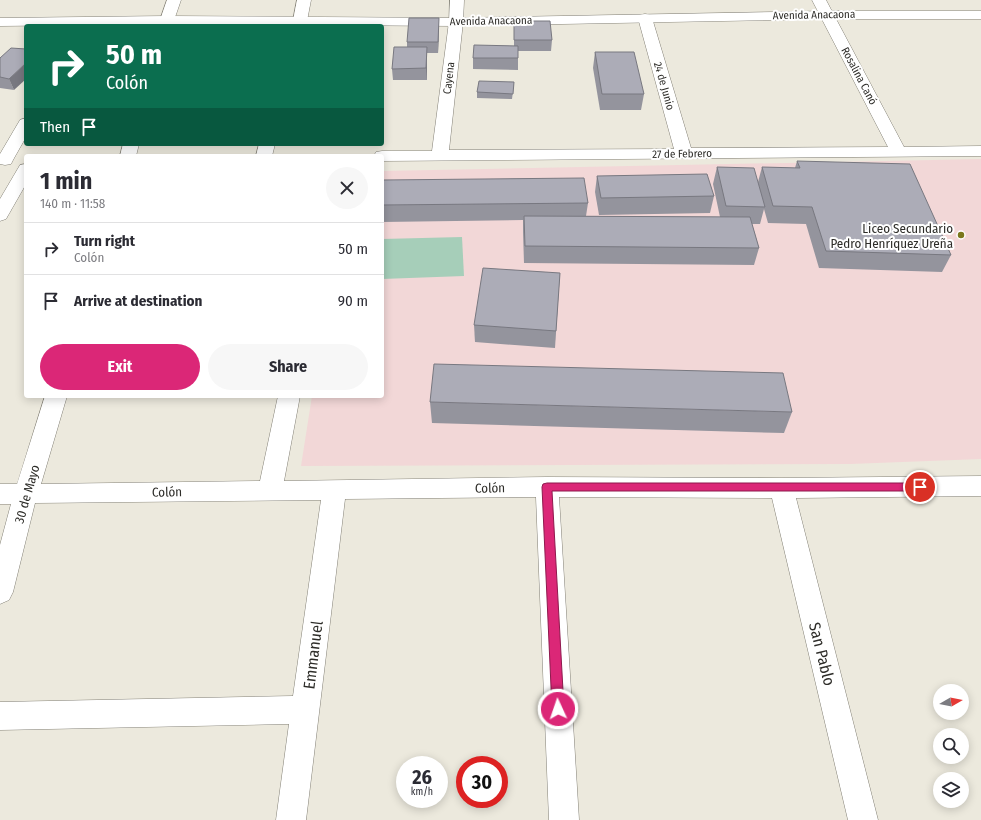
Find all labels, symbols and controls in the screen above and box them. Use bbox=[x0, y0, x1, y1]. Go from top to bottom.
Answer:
street label: Avenida Anacaona bbox=[773, 8, 855, 22]
street label: Avenida Anacaona bbox=[450, 14, 532, 28]
text: 50 m bbox=[106, 38, 162, 71]
icon: right bbox=[40, 40, 92, 92]
street label: Rosalina Canó bbox=[838, 45, 880, 107]
street label: 24 de Junio bbox=[651, 60, 677, 112]
street label: Cayena bbox=[441, 61, 457, 95]
text: Colón bbox=[106, 72, 148, 94]
icon: arrive bbox=[78, 116, 100, 138]
text: Then bbox=[40, 118, 70, 136]
street label: 27 de Febrero bbox=[652, 147, 712, 161]
text: 1 min bbox=[40, 167, 92, 195]
button: close bbox=[326, 167, 368, 209]
text: 140 m · 11:58 bbox=[40, 196, 105, 211]
place label: Liceo Secundario Pedro Henríquez Ureña bbox=[830, 221, 953, 251]
marker: Liceo Secundario Pedro Henríquez Ureña bbox=[956, 230, 966, 240]
text: Turn right bbox=[74, 232, 135, 250]
icon: right bbox=[40, 238, 62, 260]
text: 50 m bbox=[338, 240, 368, 258]
text: Colón bbox=[74, 250, 104, 265]
icon: arrive bbox=[40, 290, 62, 312]
text: Arrive at destination bbox=[74, 292, 202, 310]
text: 90 m bbox=[338, 292, 368, 310]
button: Exit bbox=[40, 344, 200, 390]
button: Share bbox=[208, 344, 368, 390]
street label: 30 de Mayo bbox=[12, 463, 43, 525]
pin bbox=[903, 470, 937, 504]
icon: arrive bbox=[909, 476, 931, 498]
street label: Colón bbox=[475, 480, 505, 496]
street label: Colón bbox=[152, 484, 182, 500]
street label: Emmanuel bbox=[299, 620, 327, 690]
street label: San Pablo bbox=[805, 620, 839, 688]
north arrow bbox=[933, 684, 969, 720]
map controls bbox=[933, 684, 969, 808]
position arrow bbox=[537, 688, 579, 730]
button: search bbox=[933, 728, 969, 764]
speed limit sign: 30 bbox=[456, 756, 508, 808]
text: 26 bbox=[412, 765, 432, 789]
button: layers bbox=[933, 772, 969, 808]
text: km/h bbox=[411, 786, 433, 798]

